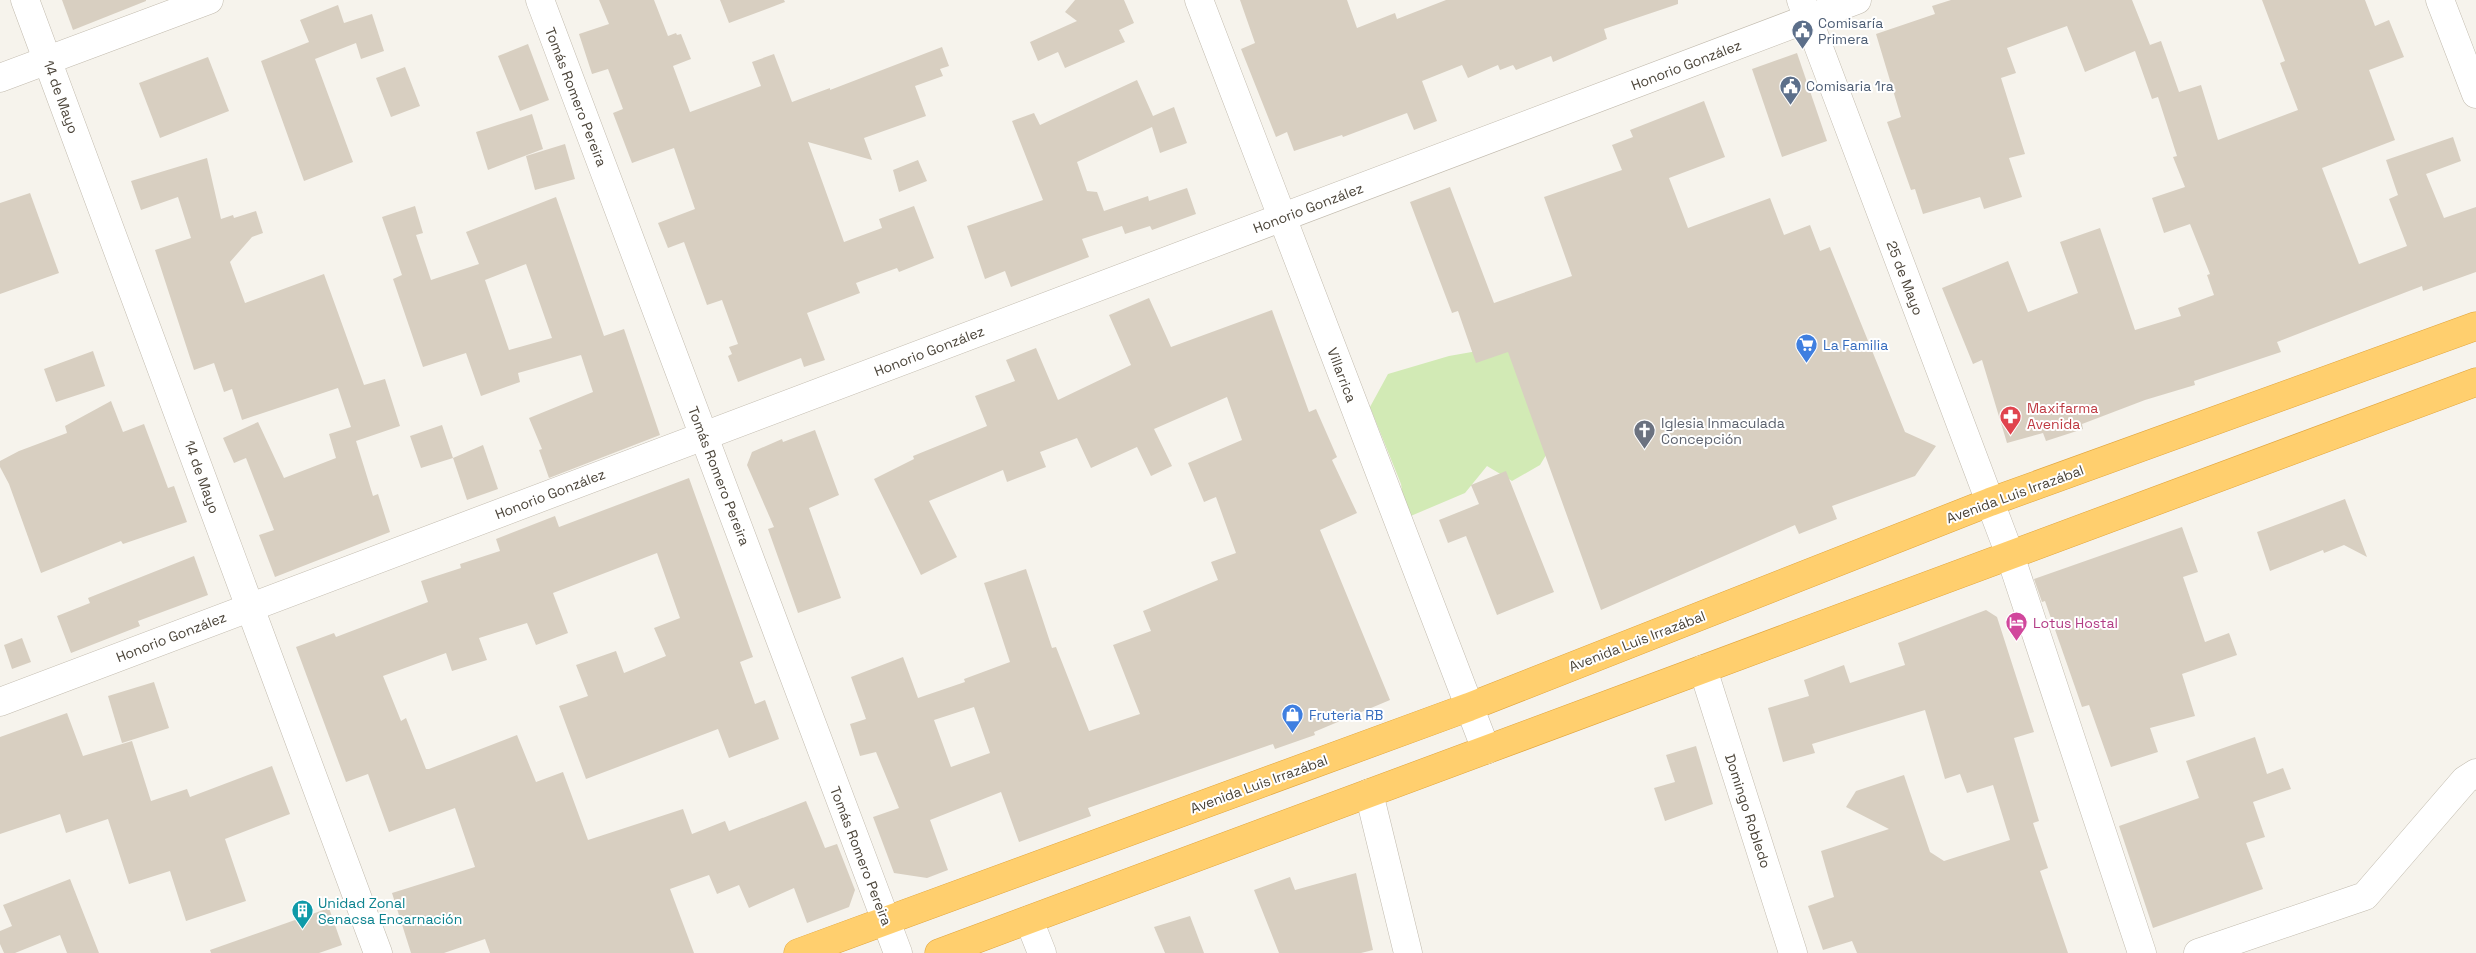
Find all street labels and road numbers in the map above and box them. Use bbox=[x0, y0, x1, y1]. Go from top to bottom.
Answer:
street label: Tomás Romero Pereira bbox=[541, 25, 611, 169]
street label: Honorio González bbox=[1628, 36, 1744, 94]
street label: 14 de Mayo bbox=[39, 58, 83, 136]
street label: Honorio González bbox=[1250, 179, 1366, 237]
street label: 25 de Mayo bbox=[1883, 238, 1927, 318]
street label: Honorio González bbox=[871, 322, 987, 380]
street label: Villarrica bbox=[1323, 345, 1361, 405]
street label: Tomás Romero Pereira bbox=[684, 404, 754, 548]
street label: 14 de Mayo bbox=[180, 438, 224, 516]
street label: Avenida Luis Irrazábal bbox=[1944, 461, 2086, 527]
street label: Honorio González bbox=[492, 465, 608, 523]
street label: Avenida Luis Irrazábal bbox=[1566, 607, 1708, 675]
street label: Honorio González bbox=[113, 608, 229, 666]
street label: Avenida Luis Irrazábal bbox=[1188, 751, 1330, 817]
street label: Domingo Robledo bbox=[1721, 752, 1775, 870]
street label: Tomás Romero Pereira bbox=[826, 784, 896, 928]

